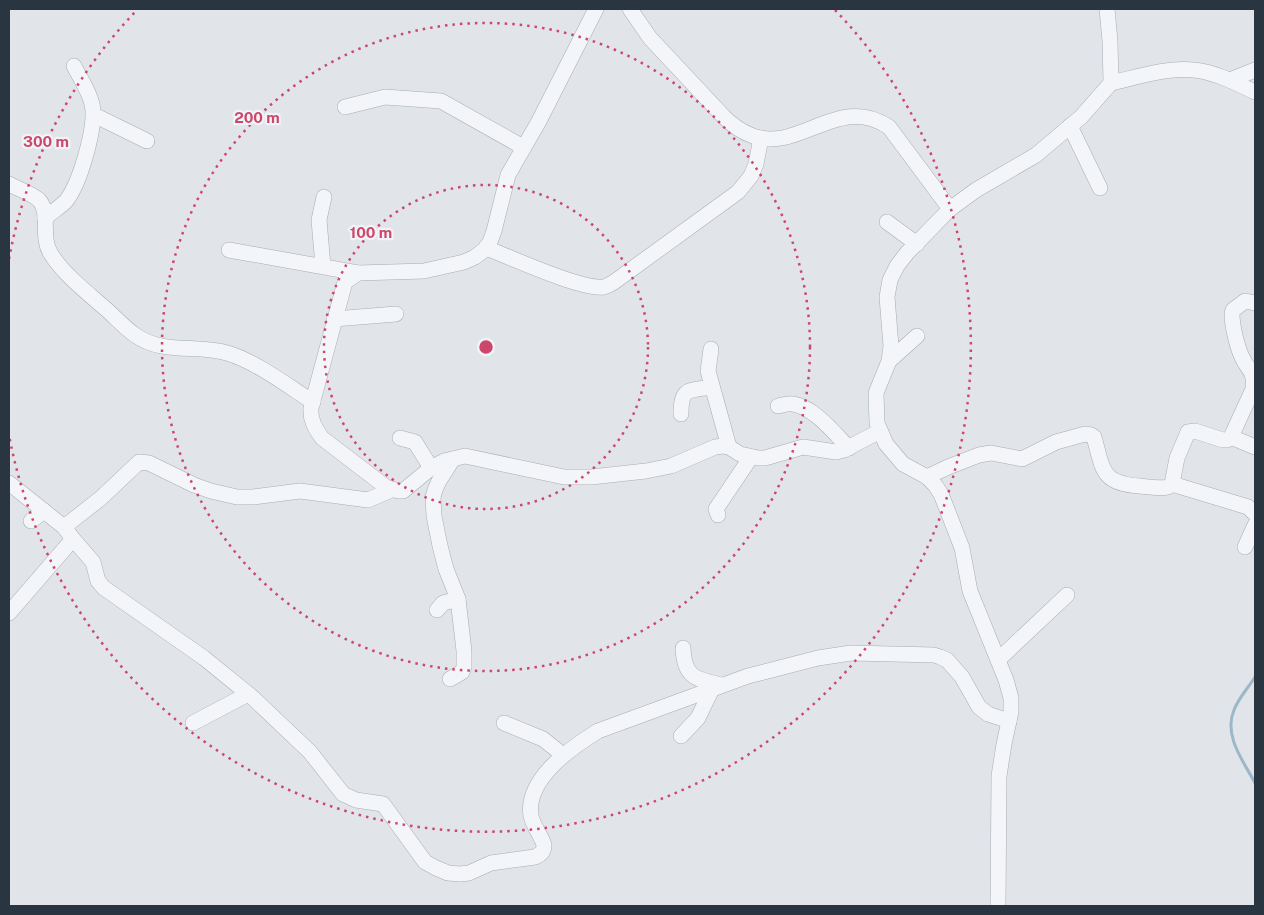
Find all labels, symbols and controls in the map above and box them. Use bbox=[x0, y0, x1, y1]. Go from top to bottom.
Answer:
text: 200 m bbox=[234, 109, 280, 126]
text: 300 m bbox=[23, 133, 69, 150]
text: 100 m bbox=[350, 224, 392, 241]
centre of rings bbox=[477, 338, 495, 356]

